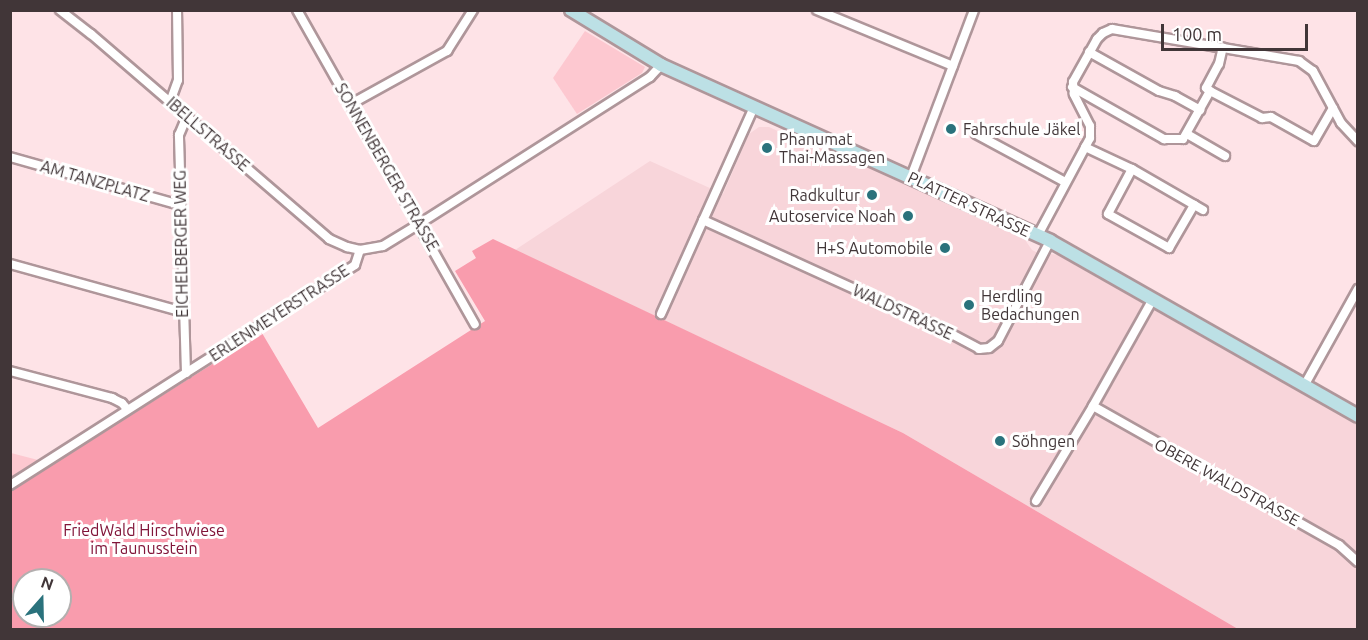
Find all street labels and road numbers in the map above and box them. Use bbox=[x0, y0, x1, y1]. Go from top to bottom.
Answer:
street label: SONNENBERGER STRASSE bbox=[331, 80, 443, 254]
street label: IBELLSTRASSE bbox=[163, 93, 253, 175]
street label: AM TANZPLATZ bbox=[38, 156, 152, 206]
street label: PLATTER STRASSE bbox=[905, 167, 1033, 241]
street label: EICHELBERGER WEG bbox=[170, 170, 192, 318]
street label: ERLENMEYERSTRASSE bbox=[206, 261, 352, 365]
street label: WALDSTRASSE bbox=[850, 280, 956, 344]
street label: OBERE WALDSTRASSE bbox=[1151, 434, 1303, 530]

